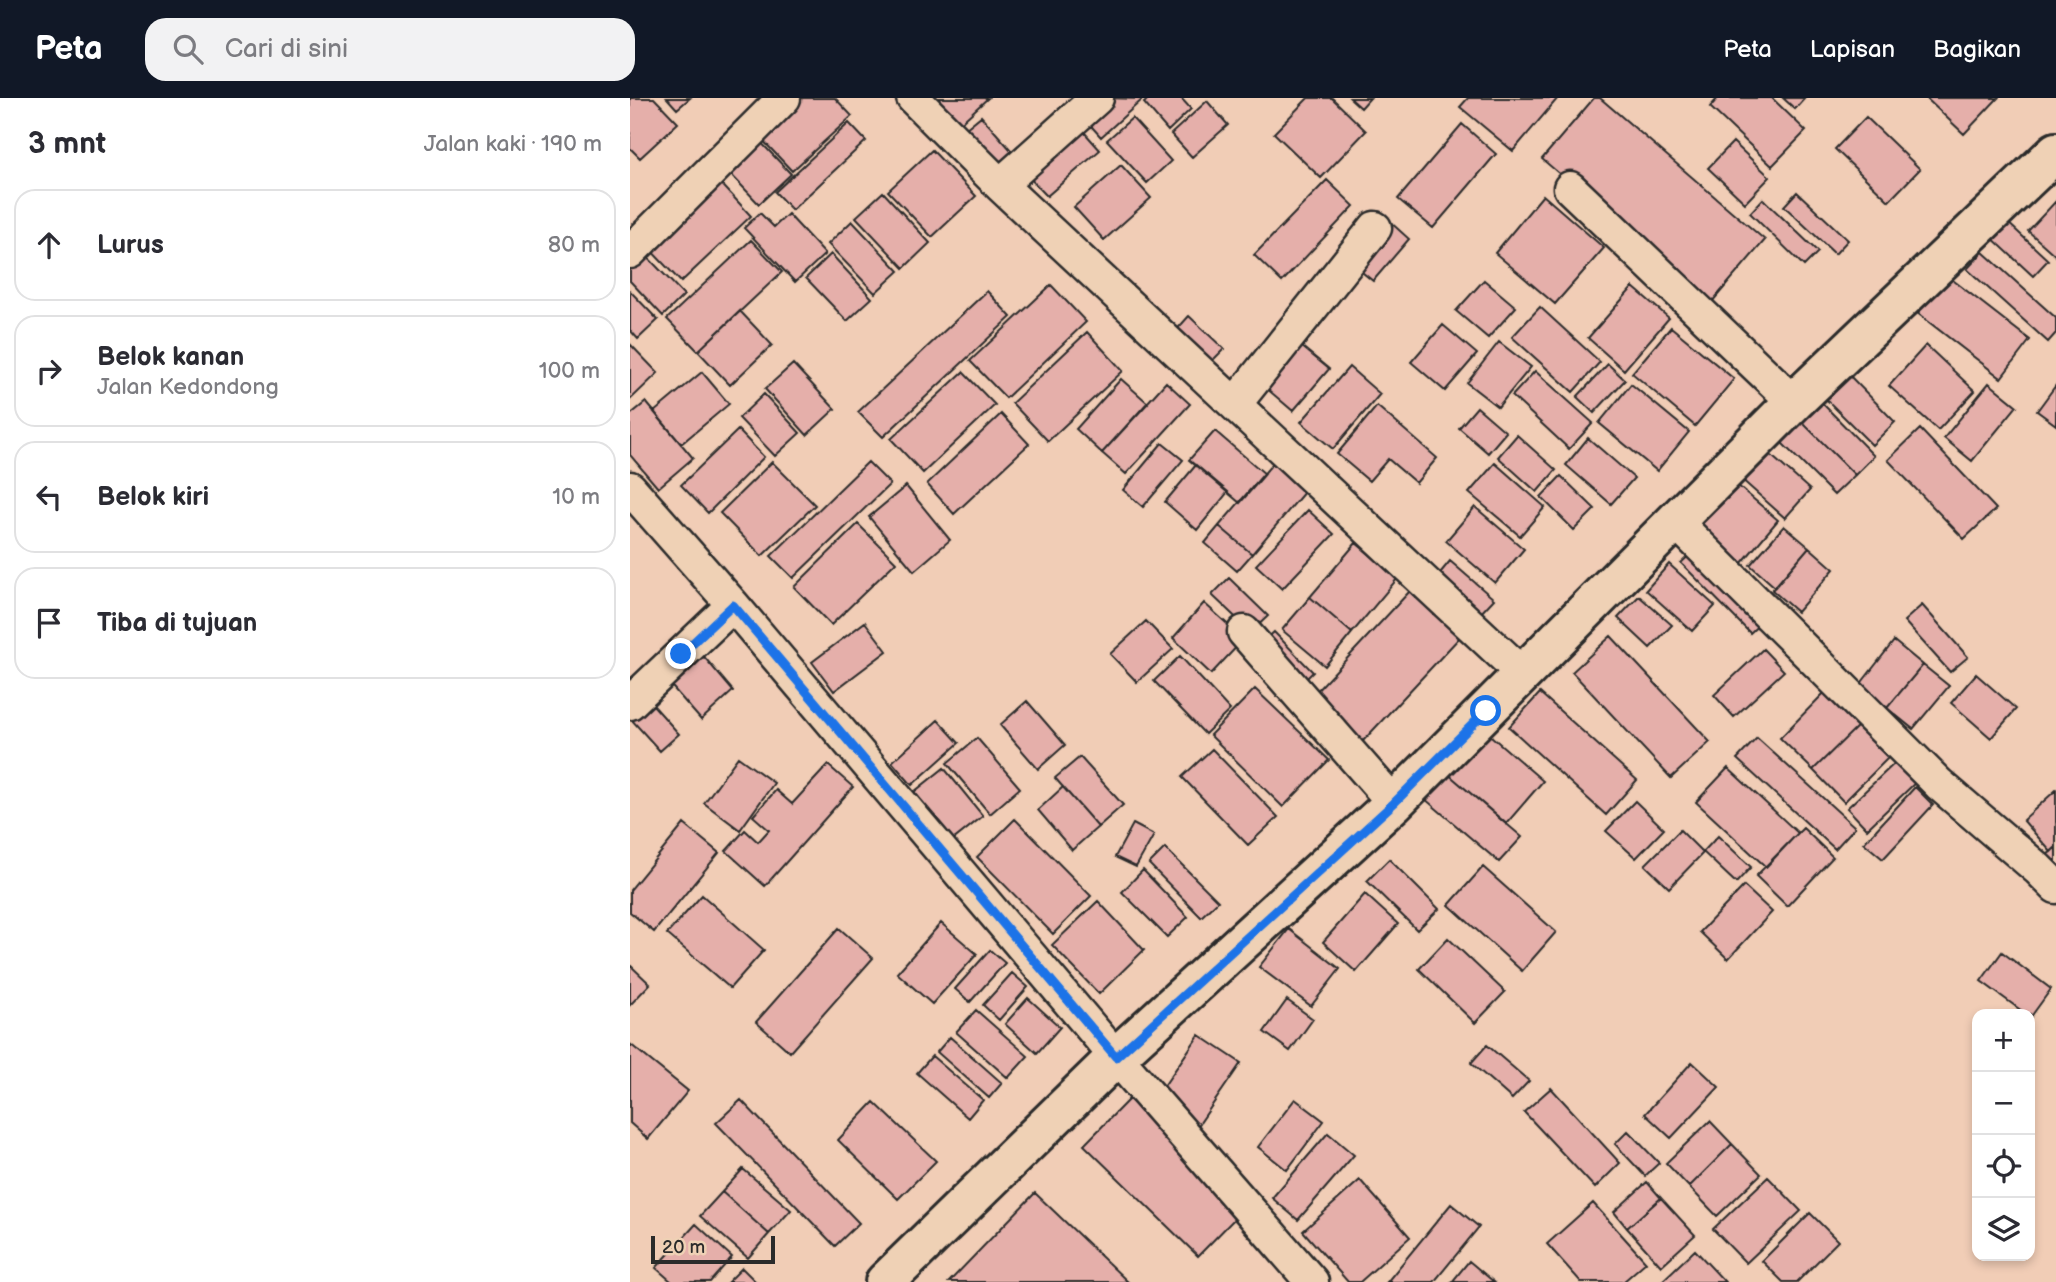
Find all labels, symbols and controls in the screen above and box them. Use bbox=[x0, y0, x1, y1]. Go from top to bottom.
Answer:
search box bbox=[145, 18, 635, 81]
text: Peta bbox=[35, 29, 103, 69]
icon: search bbox=[169, 30, 207, 68]
text: Cari di sini bbox=[225, 34, 348, 65]
text: Peta bbox=[1723, 35, 1772, 64]
text: Lapisan bbox=[1810, 35, 1895, 64]
text: Bagikan bbox=[1933, 35, 2021, 64]
text: 3 mnt bbox=[28, 126, 106, 162]
text: Jalan kaki · 190 m bbox=[424, 130, 602, 158]
icon: ahead bbox=[30, 226, 68, 264]
text: Lurus bbox=[97, 230, 164, 261]
text: 80 m bbox=[548, 231, 600, 259]
text: Belok kanan bbox=[97, 342, 244, 373]
icon: right bbox=[30, 352, 68, 390]
text: 100 m bbox=[539, 357, 600, 385]
text: Jalan Kedondong bbox=[97, 373, 279, 401]
icon: left bbox=[30, 478, 68, 516]
text: Belok kiri bbox=[97, 482, 209, 513]
text: 10 m bbox=[552, 483, 600, 511]
icon: arrive bbox=[30, 604, 68, 642]
text: Tiba di tujuan bbox=[97, 608, 257, 639]
route end bbox=[665, 638, 696, 669]
route start bbox=[1470, 695, 1501, 726]
map controls bbox=[1972, 1009, 2035, 1261]
button: + bbox=[1972, 1009, 2035, 1072]
button: − bbox=[1972, 1072, 2035, 1135]
button: locate bbox=[1972, 1135, 2035, 1198]
button: layers bbox=[1972, 1198, 2035, 1261]
scale bar bbox=[651, 1233, 775, 1265]
text: 20 m bbox=[662, 1236, 705, 1259]

